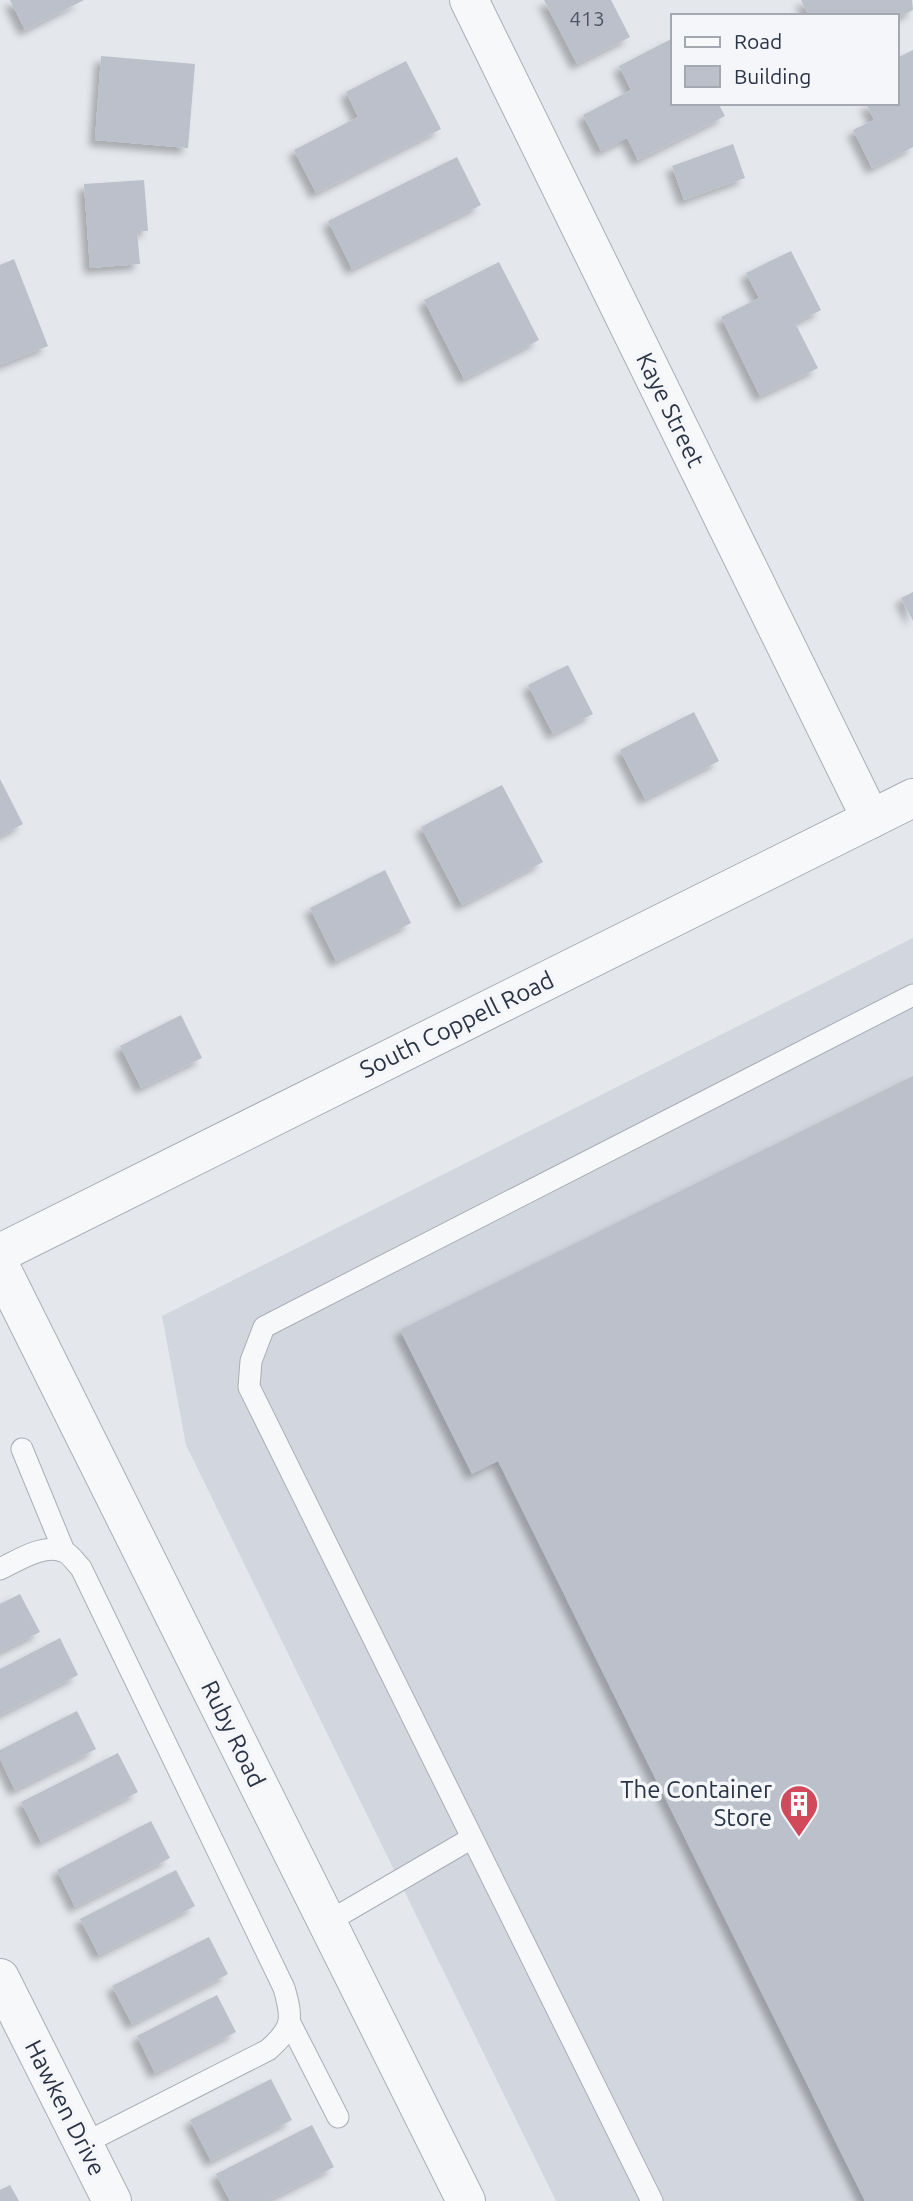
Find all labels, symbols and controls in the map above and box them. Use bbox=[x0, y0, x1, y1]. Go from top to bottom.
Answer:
house number: 413 bbox=[569, 6, 605, 30]
legend bbox=[671, 14, 899, 105]
text: Road bbox=[734, 29, 782, 53]
text: Building bbox=[734, 64, 811, 88]
street label: Kaye Street bbox=[631, 348, 710, 472]
street label: South Coppell Road bbox=[355, 966, 558, 1083]
street label: Ruby Road bbox=[196, 1676, 271, 1791]
place label: The Container Store bbox=[620, 1776, 772, 1831]
building icon: The Container Store bbox=[778, 1783, 820, 1838]
street label: Hawken Drive bbox=[20, 2035, 111, 2180]

